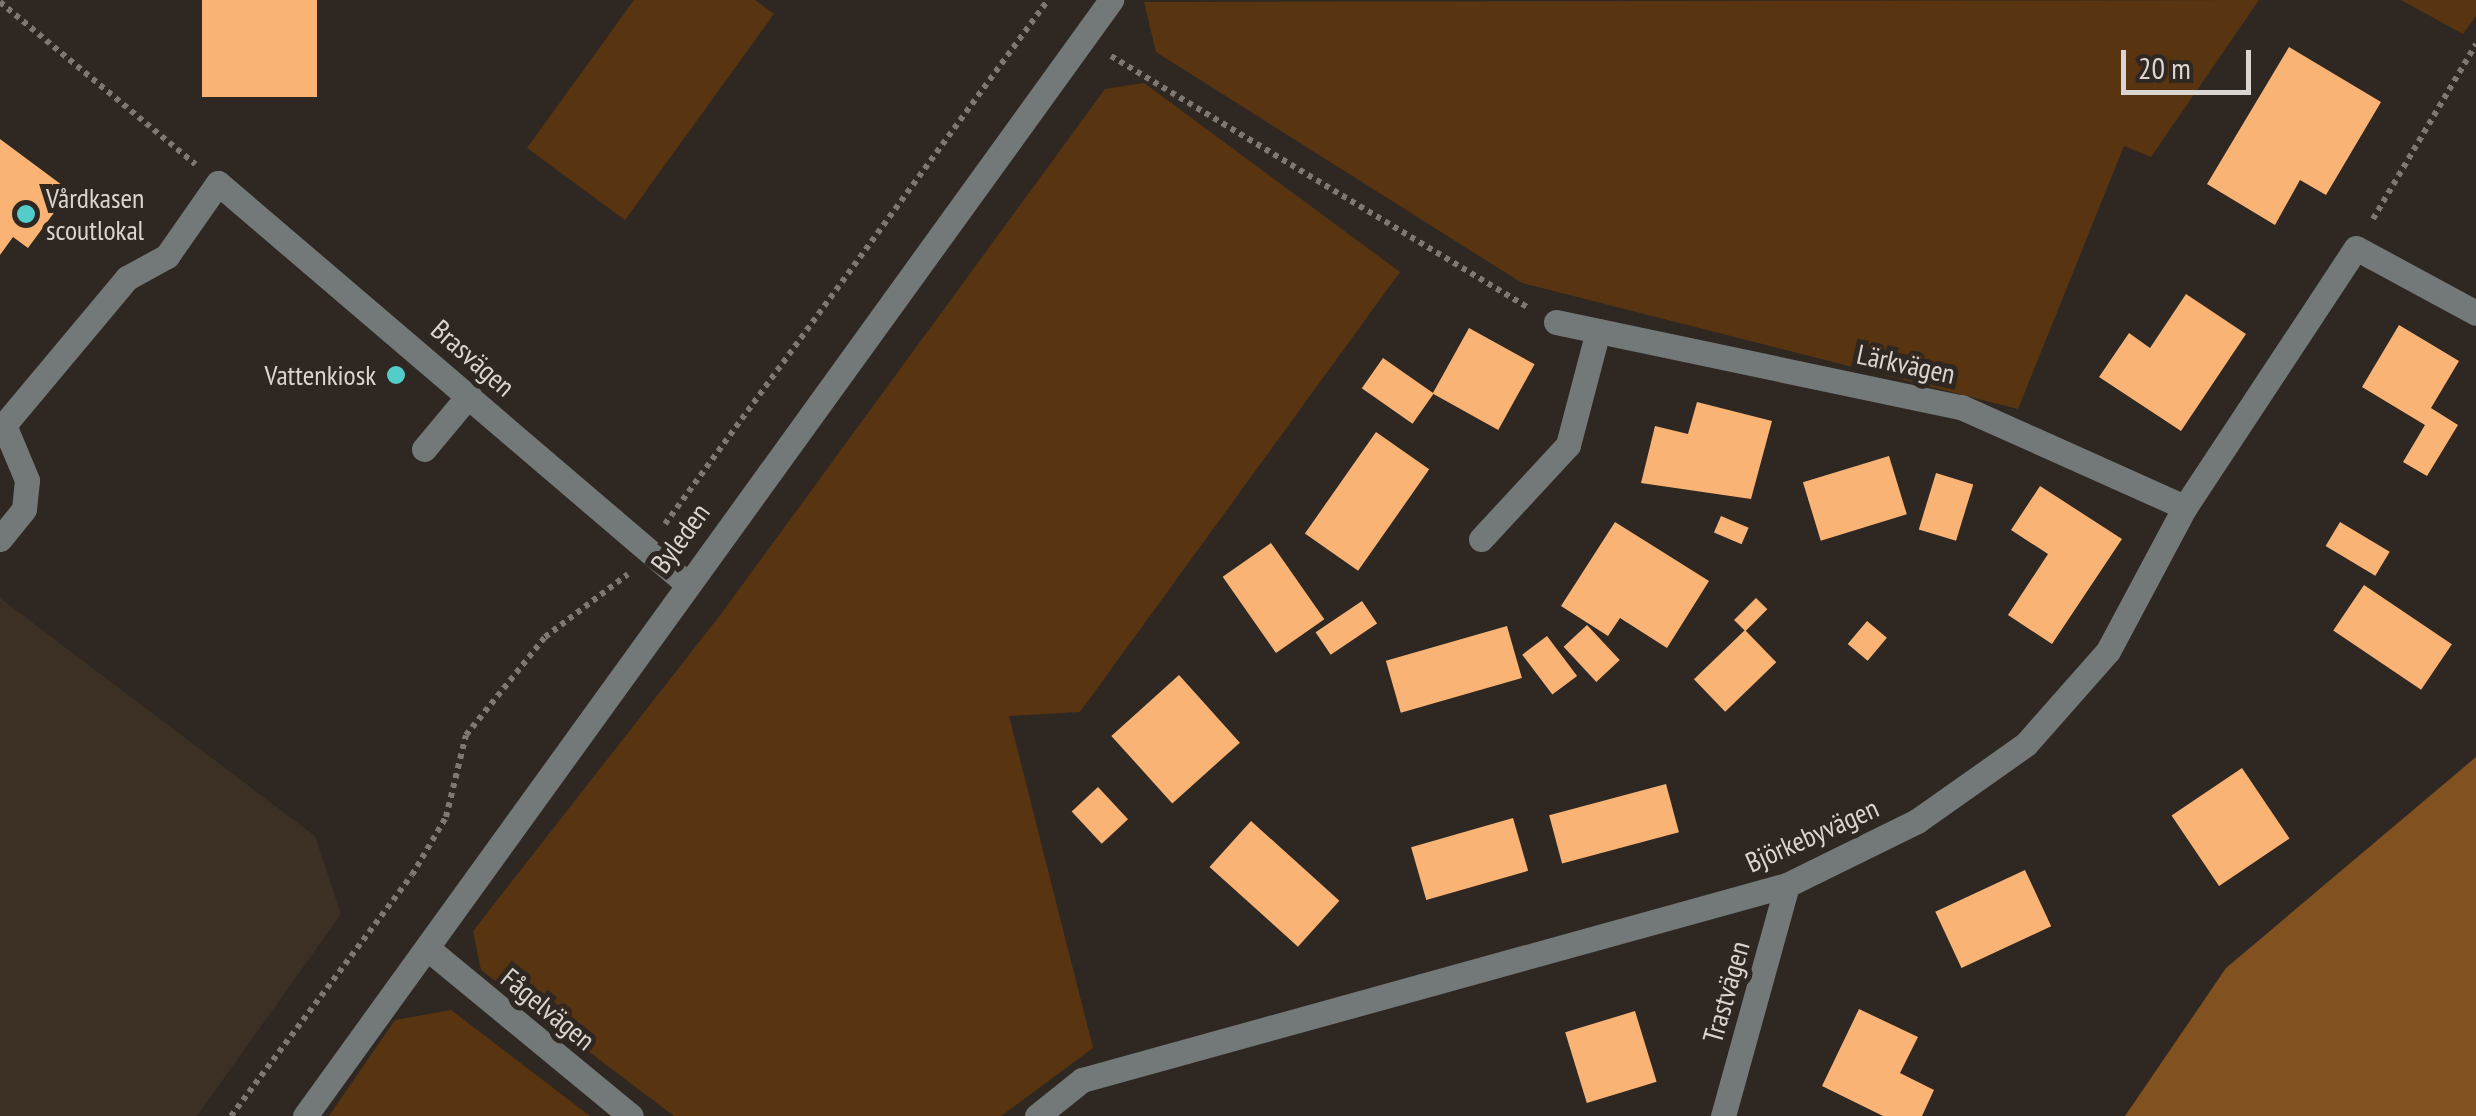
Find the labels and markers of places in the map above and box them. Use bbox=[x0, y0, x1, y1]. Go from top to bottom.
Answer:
place label: Vårdkasen scoutlokal bbox=[46, 181, 144, 247]
marker: Vårdkasen scoutlokal bbox=[15, 203, 37, 225]
place label: Vattenkiosk bbox=[265, 358, 376, 392]
marker: Vattenkiosk bbox=[385, 364, 407, 386]

